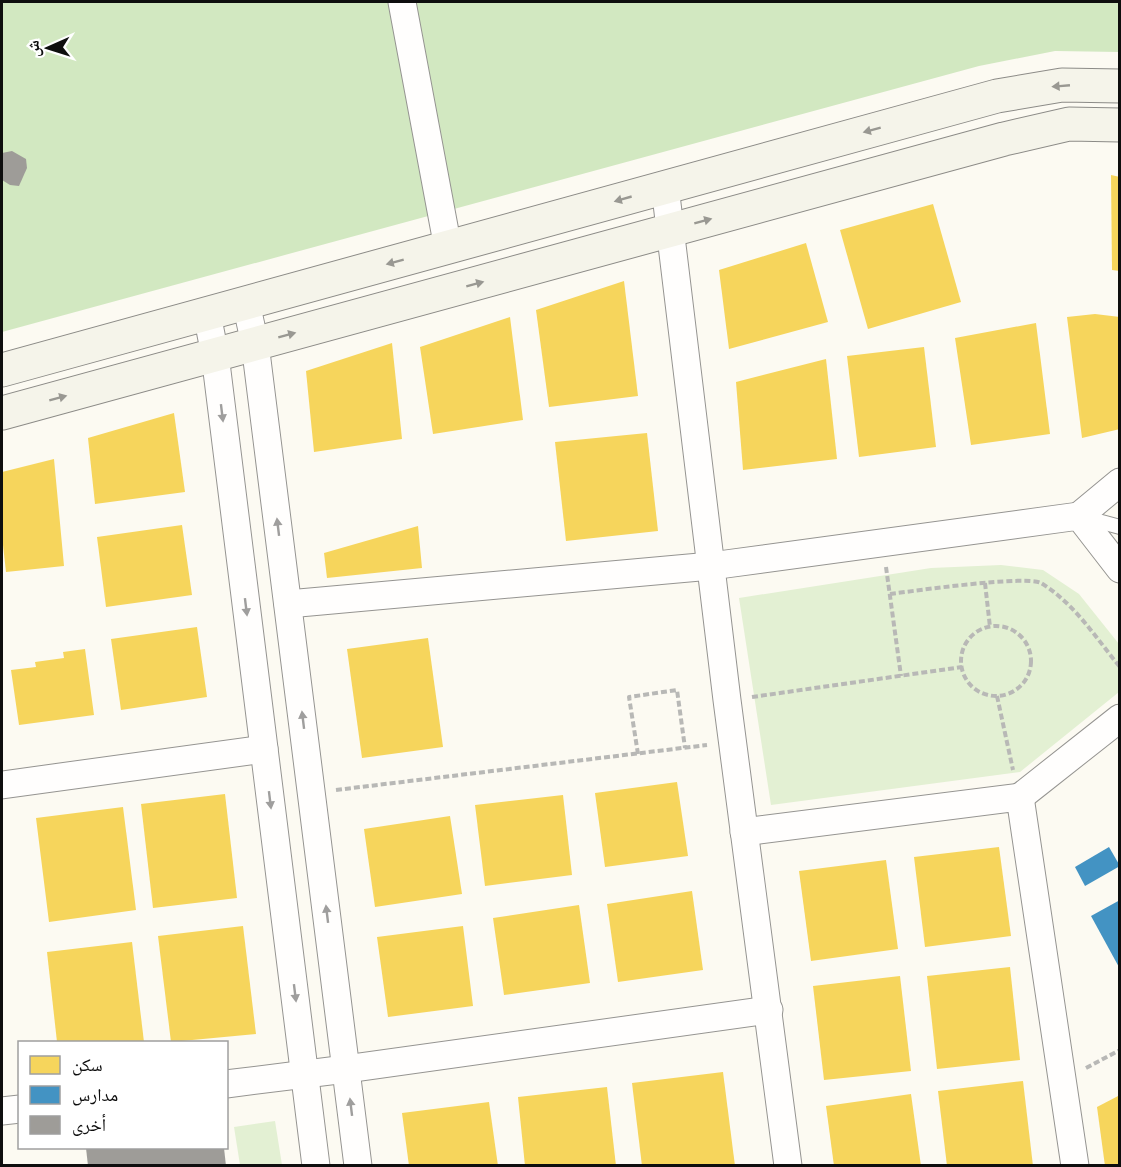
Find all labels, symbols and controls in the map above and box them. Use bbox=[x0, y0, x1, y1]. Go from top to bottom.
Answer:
north arrow bbox=[18, 18, 78, 78]
text: ش bbox=[22, 40, 46, 58]
one-way arrow bbox=[1052, 81, 1071, 91]
one-way arrow bbox=[862, 126, 881, 136]
one-way arrow bbox=[614, 195, 632, 204]
one-way arrow bbox=[694, 216, 712, 226]
one-way arrow bbox=[385, 258, 404, 268]
one-way arrow bbox=[466, 279, 484, 288]
one-way arrow bbox=[277, 330, 296, 340]
one-way arrow bbox=[49, 393, 67, 402]
one-way arrow bbox=[218, 404, 227, 423]
one-way arrow bbox=[274, 517, 283, 536]
one-way arrow bbox=[242, 597, 251, 616]
one-way arrow bbox=[298, 711, 308, 730]
one-way arrow bbox=[266, 791, 275, 810]
one-way arrow bbox=[322, 904, 332, 923]
one-way arrow bbox=[291, 984, 300, 1003]
legend bbox=[18, 1041, 228, 1149]
text: سكن bbox=[72, 1052, 103, 1079]
text: مدارس bbox=[72, 1082, 118, 1109]
one-way arrow bbox=[346, 1098, 356, 1117]
text: أخرى bbox=[72, 1112, 106, 1139]

